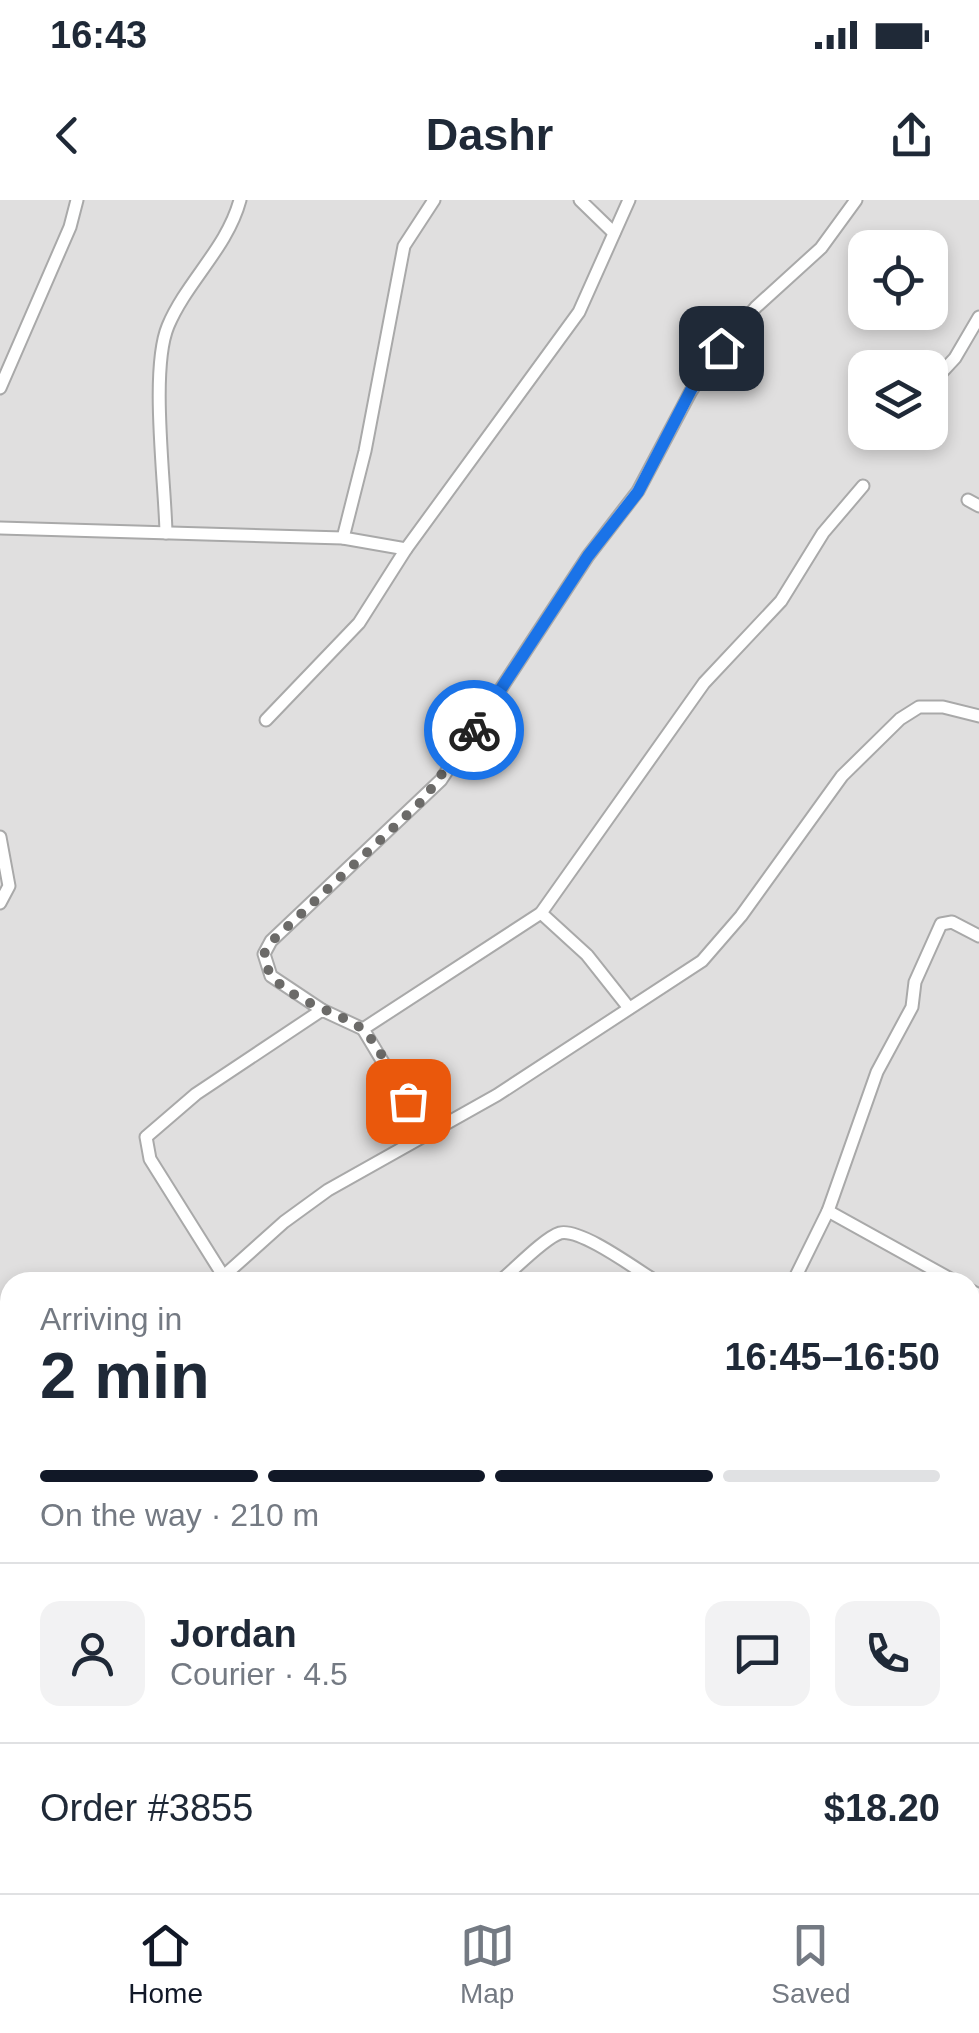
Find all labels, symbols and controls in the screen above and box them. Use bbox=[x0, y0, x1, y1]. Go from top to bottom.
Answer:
text: 16:43 bbox=[50, 14, 147, 56]
icon: back bbox=[40, 108, 95, 163]
icon: share bbox=[884, 108, 939, 163]
text: Dashr bbox=[426, 109, 553, 160]
map controls bbox=[848, 230, 948, 450]
button: locate bbox=[848, 230, 948, 330]
pin bbox=[679, 306, 764, 391]
icon: home bbox=[694, 321, 749, 376]
button: layers bbox=[848, 350, 948, 450]
courier bbox=[424, 680, 524, 780]
icon: bike bbox=[447, 703, 502, 758]
pin bbox=[366, 1059, 451, 1144]
icon: bag bbox=[381, 1074, 436, 1129]
text: Arriving in bbox=[40, 1301, 182, 1337]
text: 16:45–16:50 bbox=[724, 1336, 940, 1378]
text: 2 min bbox=[40, 1339, 210, 1412]
text: On the way · 210 m bbox=[40, 1497, 319, 1533]
button: person bbox=[40, 1601, 145, 1706]
button: chat bbox=[705, 1601, 810, 1706]
button: phone bbox=[835, 1601, 940, 1706]
text: Jordan bbox=[170, 1613, 297, 1655]
text: Courier · 4.5 bbox=[170, 1656, 348, 1692]
text: Order #3855 bbox=[40, 1787, 253, 1829]
text: $18.20 bbox=[824, 1787, 940, 1829]
tab: Home bbox=[128, 1918, 203, 2010]
tab: Map bbox=[460, 1918, 515, 2010]
tab: Saved bbox=[771, 1918, 851, 2010]

